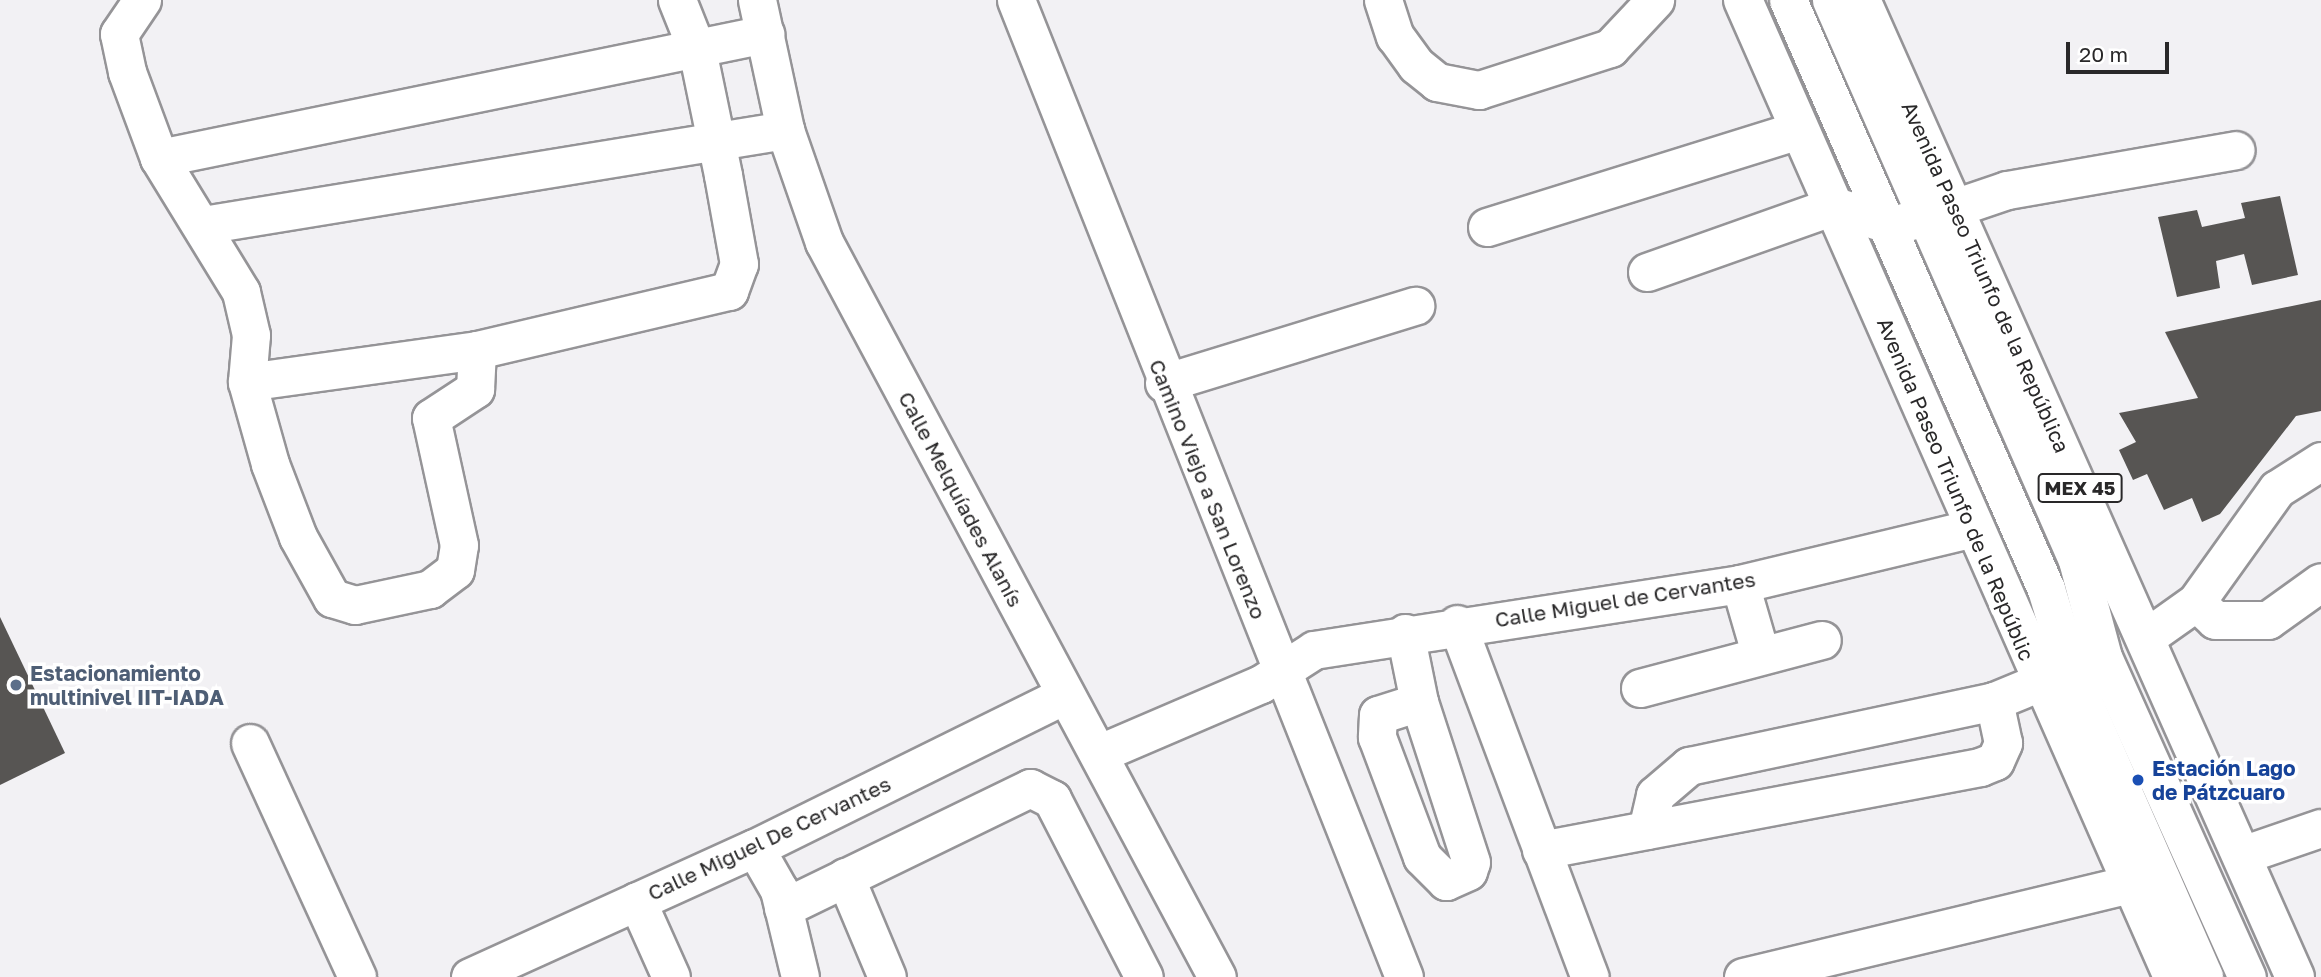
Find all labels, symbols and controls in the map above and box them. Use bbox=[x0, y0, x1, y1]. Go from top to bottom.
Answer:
scale bar bbox=[2069, 28, 2172, 72]
text: 20 m bbox=[2079, 41, 2128, 67]
street label: Avenida Paseo Triunfo de la República bbox=[1897, 97, 2075, 457]
street label: Avenida Paseo Triunfo de la Repúblic bbox=[1872, 314, 2040, 664]
street label: Camino Viejo a San Lorenzo bbox=[1144, 355, 1272, 623]
street label: Calle Melquíades Alanís bbox=[894, 387, 1028, 611]
road number: MEX 45 bbox=[2036, 472, 2124, 503]
street label: Calle Miguel de Cervantes bbox=[1493, 566, 1757, 632]
place label: Estacionamiento multinivel IIT-IADA bbox=[30, 660, 224, 710]
marker: Estacionamiento multinivel IIT-IADA bbox=[8, 677, 24, 693]
place label: Estación Lago de Pátzcuaro bbox=[2152, 755, 2296, 805]
street label: Calle Miguel De Cervantes bbox=[644, 771, 894, 905]
marker: Estación Lago de Pátzcuaro bbox=[2130, 772, 2146, 788]

